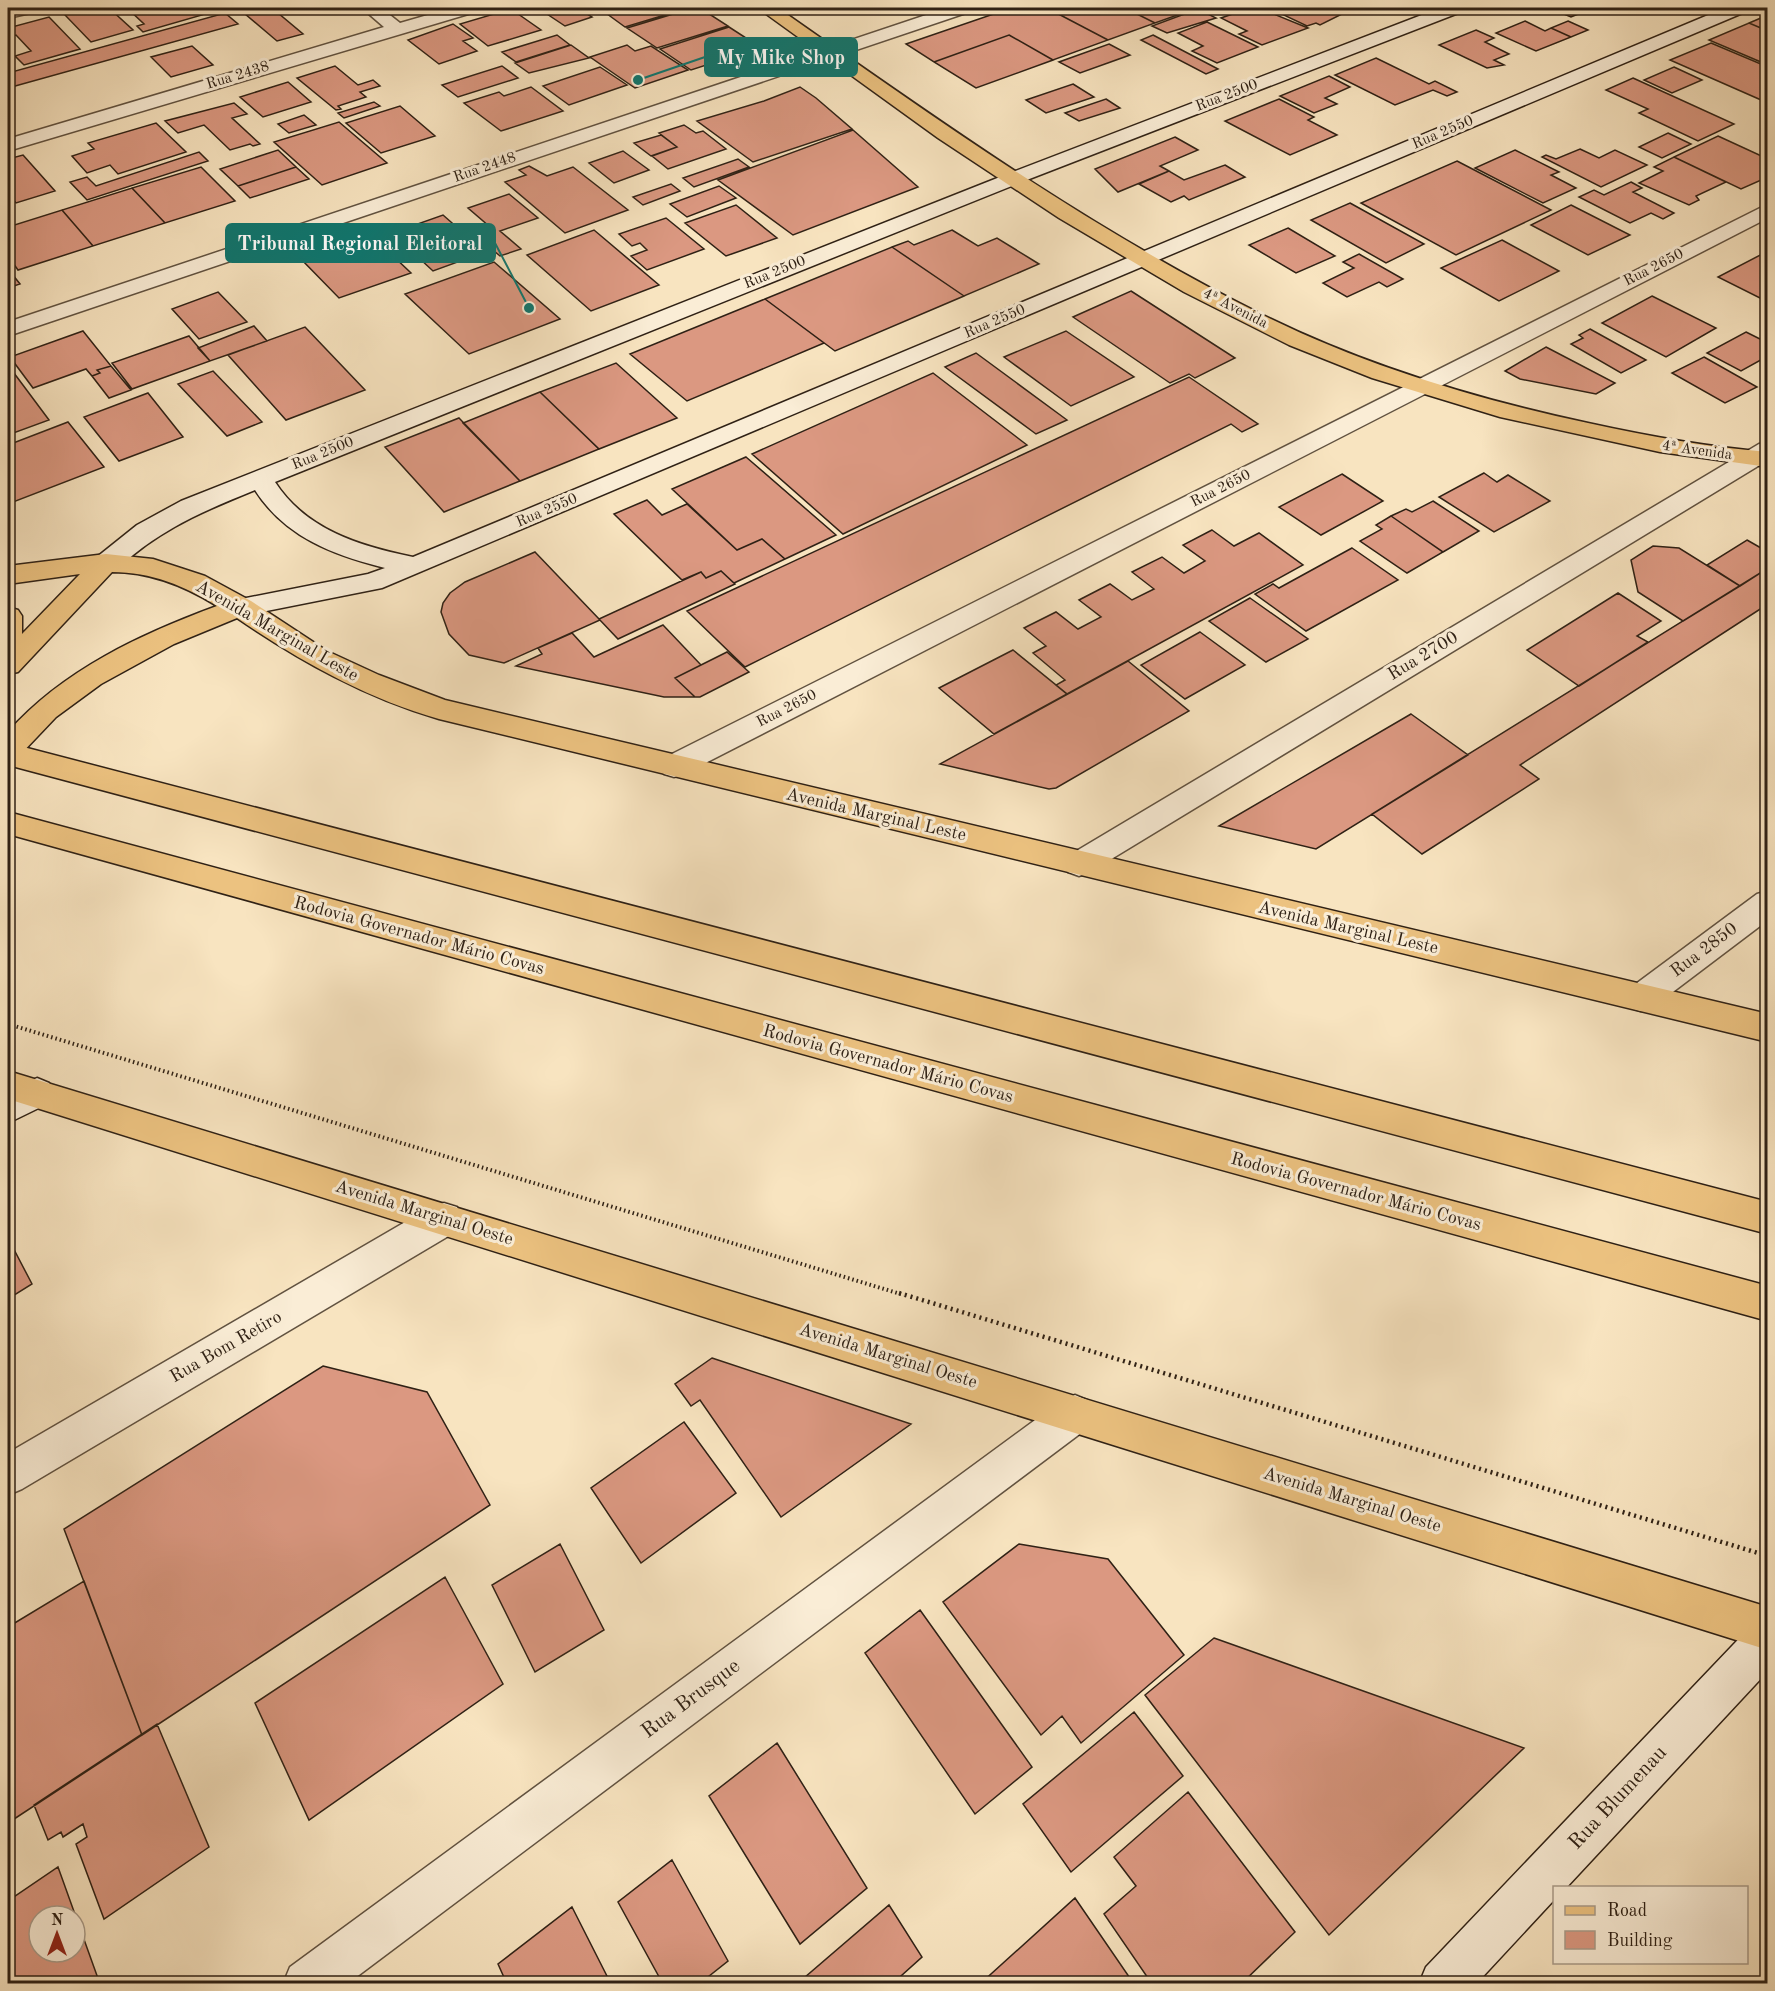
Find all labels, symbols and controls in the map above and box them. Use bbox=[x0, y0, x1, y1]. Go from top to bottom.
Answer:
callout: My Mike Shop bbox=[705, 38, 857, 76]
text: My Mike Shop bbox=[717, 49, 845, 69]
street label: Rua 2438 bbox=[205, 59, 271, 93]
street label: Rua 2500 bbox=[1194, 77, 1260, 115]
street label: Rua 2550 bbox=[1410, 113, 1476, 153]
street label: Rua 2448 bbox=[452, 150, 518, 186]
callout: Tribunal Regional Eleitoral bbox=[226, 224, 495, 262]
text: Tribunal Regional Eleitoral bbox=[237, 235, 483, 255]
street label: Rua 2650 bbox=[1622, 247, 1686, 289]
street label: Rua 2500 bbox=[742, 254, 808, 292]
street label: 4ª Avenida bbox=[1200, 286, 1270, 332]
street label: Rua 2550 bbox=[962, 302, 1028, 342]
street label: Rua 2500 bbox=[290, 435, 356, 473]
street label: 4ª Avenida bbox=[1661, 439, 1734, 463]
street label: Rua 2650 bbox=[1189, 468, 1253, 510]
street label: Rua 2550 bbox=[514, 491, 580, 531]
street label: Avenida Marginal Leste bbox=[193, 577, 361, 685]
street label: Rua 2700 bbox=[1385, 628, 1461, 684]
street label: Rua 2650 bbox=[755, 688, 819, 730]
street label: Avenida Marginal Leste bbox=[784, 785, 968, 845]
street label: Rodovia Governador Mário Covas bbox=[292, 894, 546, 978]
street label: Avenida Marginal Leste bbox=[1256, 898, 1440, 958]
street label: Rua 2850 bbox=[1667, 919, 1741, 981]
street label: Rodovia Governador Mário Covas bbox=[761, 1022, 1015, 1106]
street label: Rodovia Governador Mário Covas bbox=[1229, 1150, 1483, 1234]
street label: Avenida Marginal Oeste bbox=[333, 1177, 515, 1249]
street label: Rua Bom Retiro bbox=[167, 1308, 285, 1386]
street label: Avenida Marginal Oeste bbox=[797, 1320, 979, 1392]
street label: Avenida Marginal Oeste bbox=[1261, 1464, 1443, 1536]
street label: Rua Brusque bbox=[638, 1655, 744, 1743]
street label: Rua Blumenau bbox=[1565, 1742, 1671, 1854]
legend bbox=[1553, 1886, 1748, 1964]
text: Road bbox=[1607, 1902, 1647, 1920]
north arrow bbox=[27, 1904, 87, 1964]
text: N bbox=[51, 1913, 64, 1929]
text: Building bbox=[1607, 1932, 1673, 1950]

